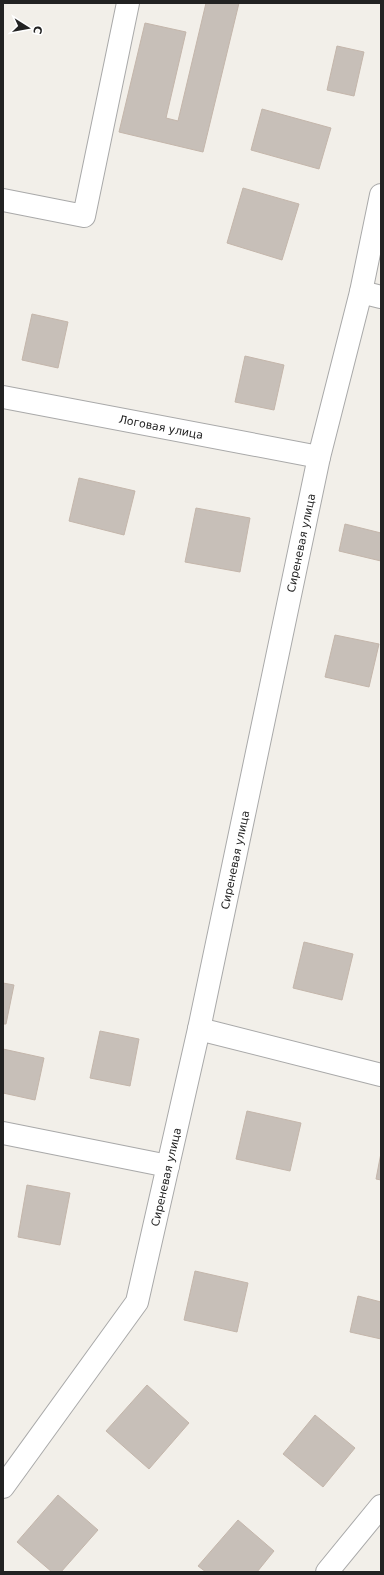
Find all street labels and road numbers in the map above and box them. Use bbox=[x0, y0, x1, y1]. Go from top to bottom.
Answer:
street label: Логовая улица bbox=[118, 413, 204, 442]
street label: Сиреневая улица bbox=[285, 492, 318, 594]
street label: Сиреневая улица bbox=[219, 809, 252, 911]
street label: Сиреневая улица bbox=[149, 1127, 184, 1228]

